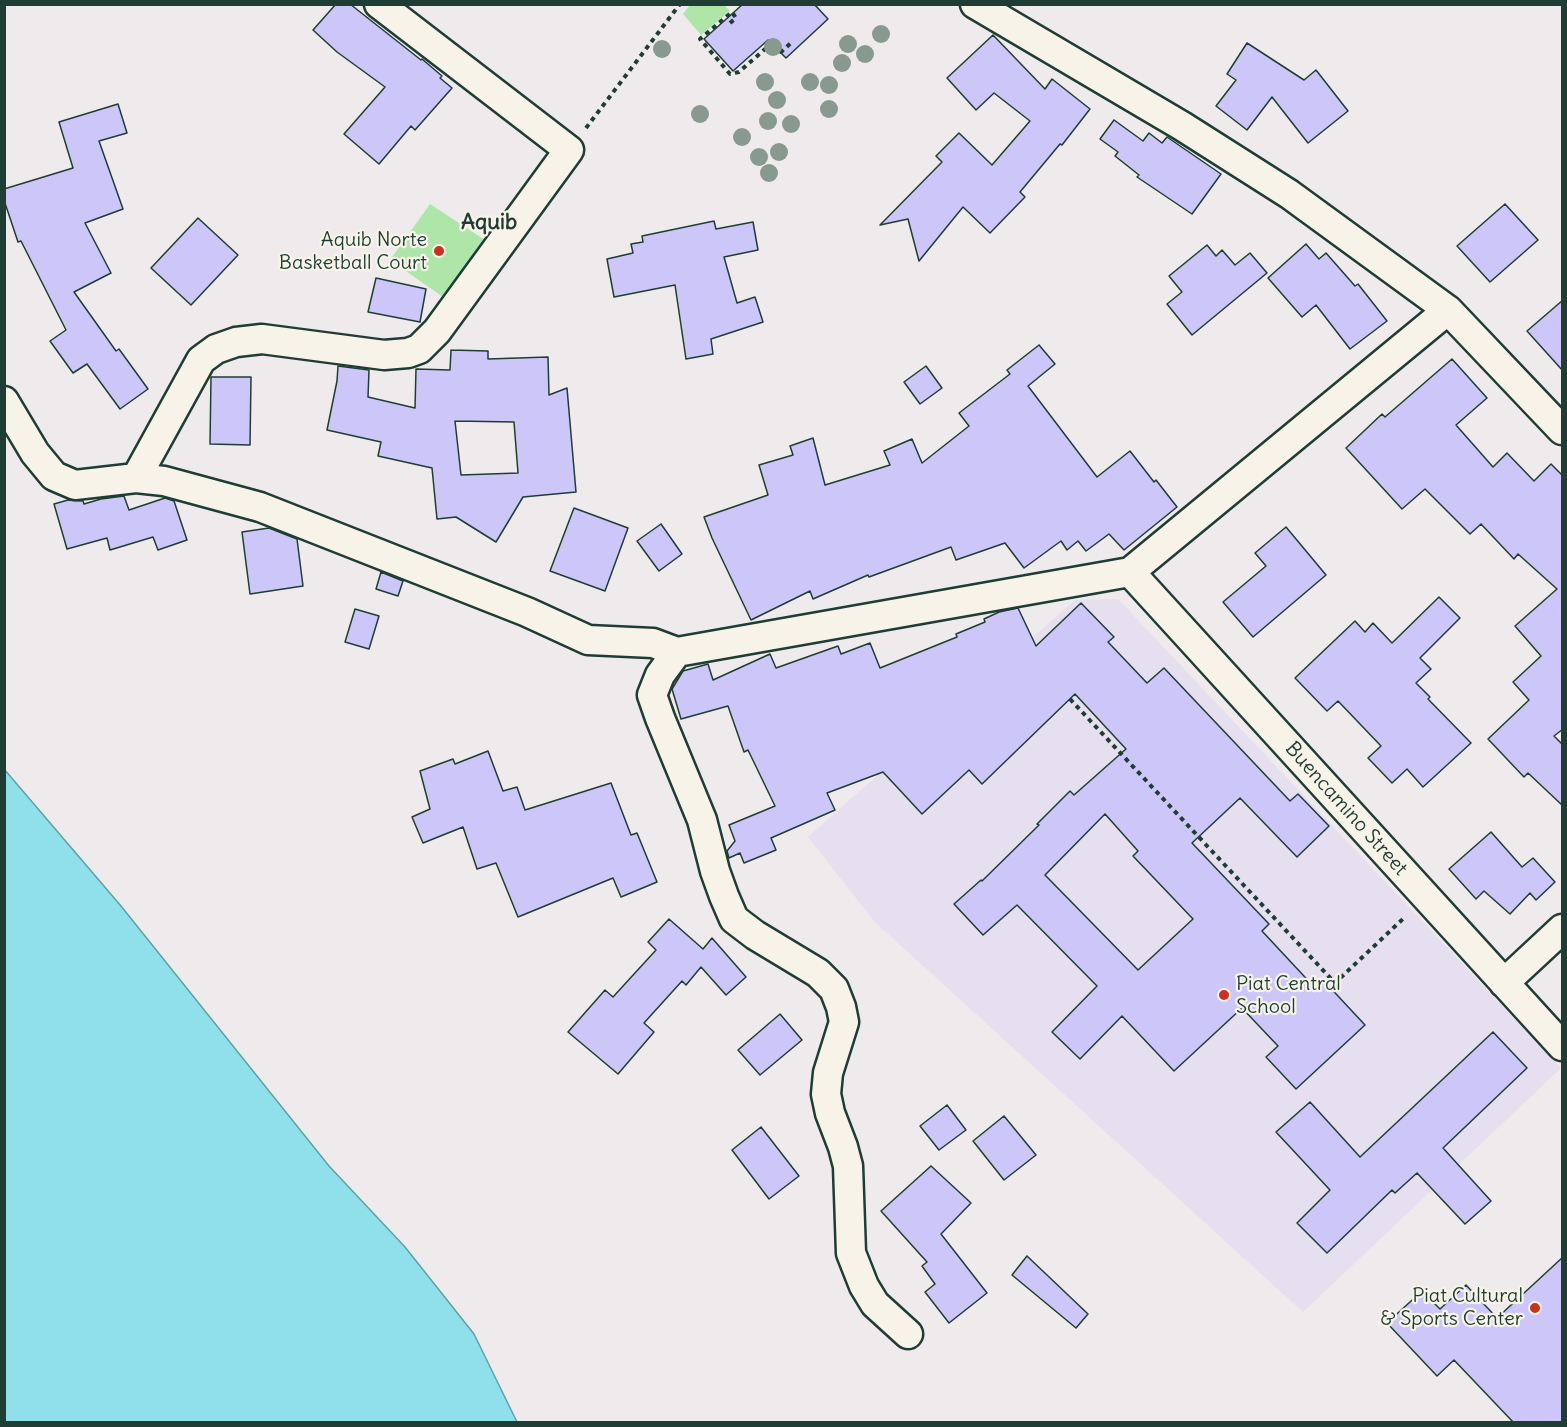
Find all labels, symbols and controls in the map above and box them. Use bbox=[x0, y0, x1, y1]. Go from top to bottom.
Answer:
district label: Aquib bbox=[461, 210, 517, 236]
place label: Aquib Norte Basketball Court bbox=[279, 228, 427, 275]
marker: Aquib Norte Basketball Court bbox=[432, 244, 446, 258]
street label: Buencamino Street bbox=[1280, 737, 1412, 881]
place label: Piat Central School bbox=[1236, 972, 1341, 1019]
marker: Piat Central School bbox=[1217, 988, 1231, 1002]
place label: Piat Cultural & Sports Center bbox=[1380, 1284, 1523, 1331]
marker: Piat Cultural & Sports Center bbox=[1528, 1301, 1542, 1315]

